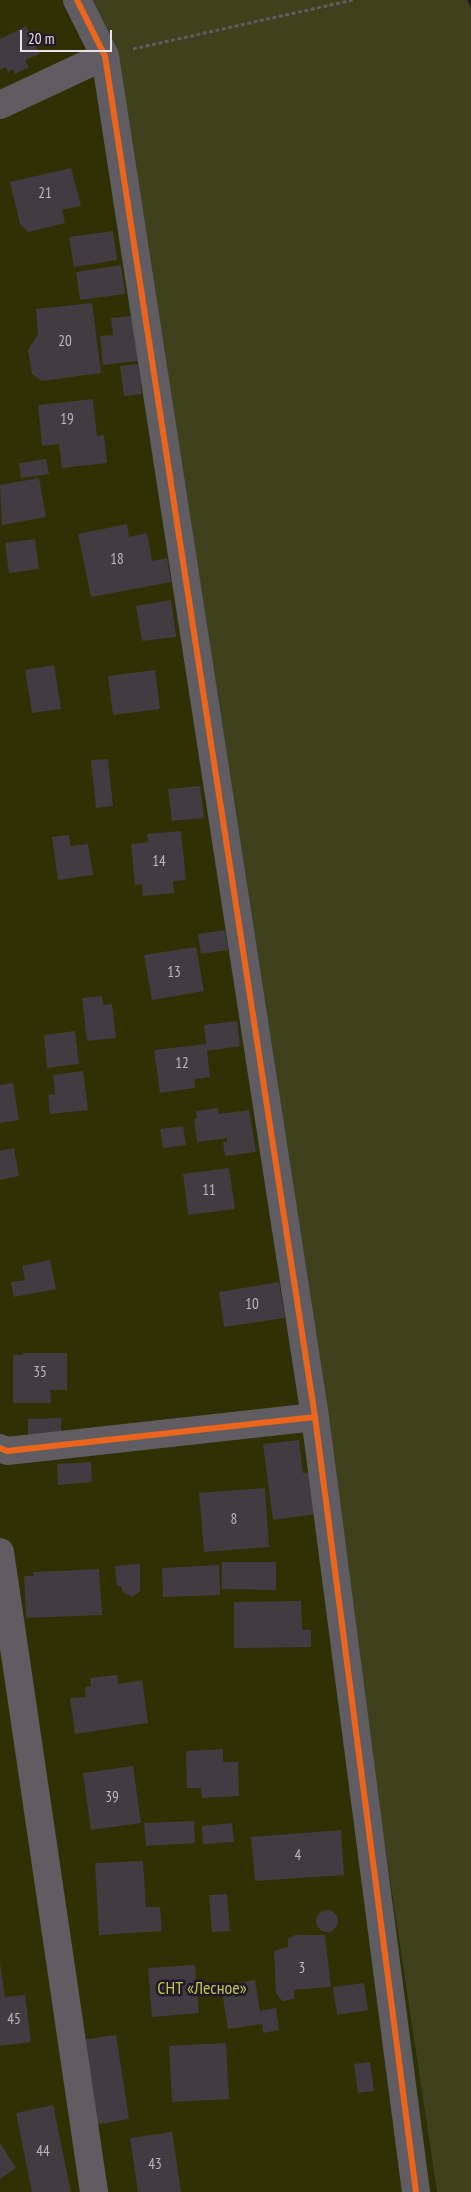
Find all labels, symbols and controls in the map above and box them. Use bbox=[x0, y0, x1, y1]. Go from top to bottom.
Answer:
scale bar bbox=[22, 20, 115, 52]
text: 20 m bbox=[28, 29, 54, 48]
house number: 21 bbox=[38, 185, 52, 203]
house number: 20 bbox=[58, 333, 72, 351]
house number: 19 bbox=[60, 411, 74, 429]
house number: 18 bbox=[110, 551, 124, 569]
house number: 14 bbox=[152, 853, 166, 871]
house number: 13 bbox=[167, 964, 181, 982]
house number: 12 bbox=[175, 1055, 189, 1073]
house number: 11 bbox=[202, 1182, 216, 1200]
house number: 10 bbox=[245, 1296, 259, 1314]
house number: 35 bbox=[33, 1364, 47, 1382]
house number: 8 bbox=[231, 1511, 237, 1529]
house number: 39 bbox=[105, 1789, 119, 1807]
house number: 4 bbox=[295, 1847, 301, 1865]
house number: 3 bbox=[299, 1960, 305, 1978]
park label: СНТ «Лесное» bbox=[157, 1978, 247, 2000]
house number: 45 bbox=[7, 2011, 21, 2029]
house number: 44 bbox=[36, 2143, 50, 2161]
house number: 43 bbox=[148, 2156, 162, 2174]

